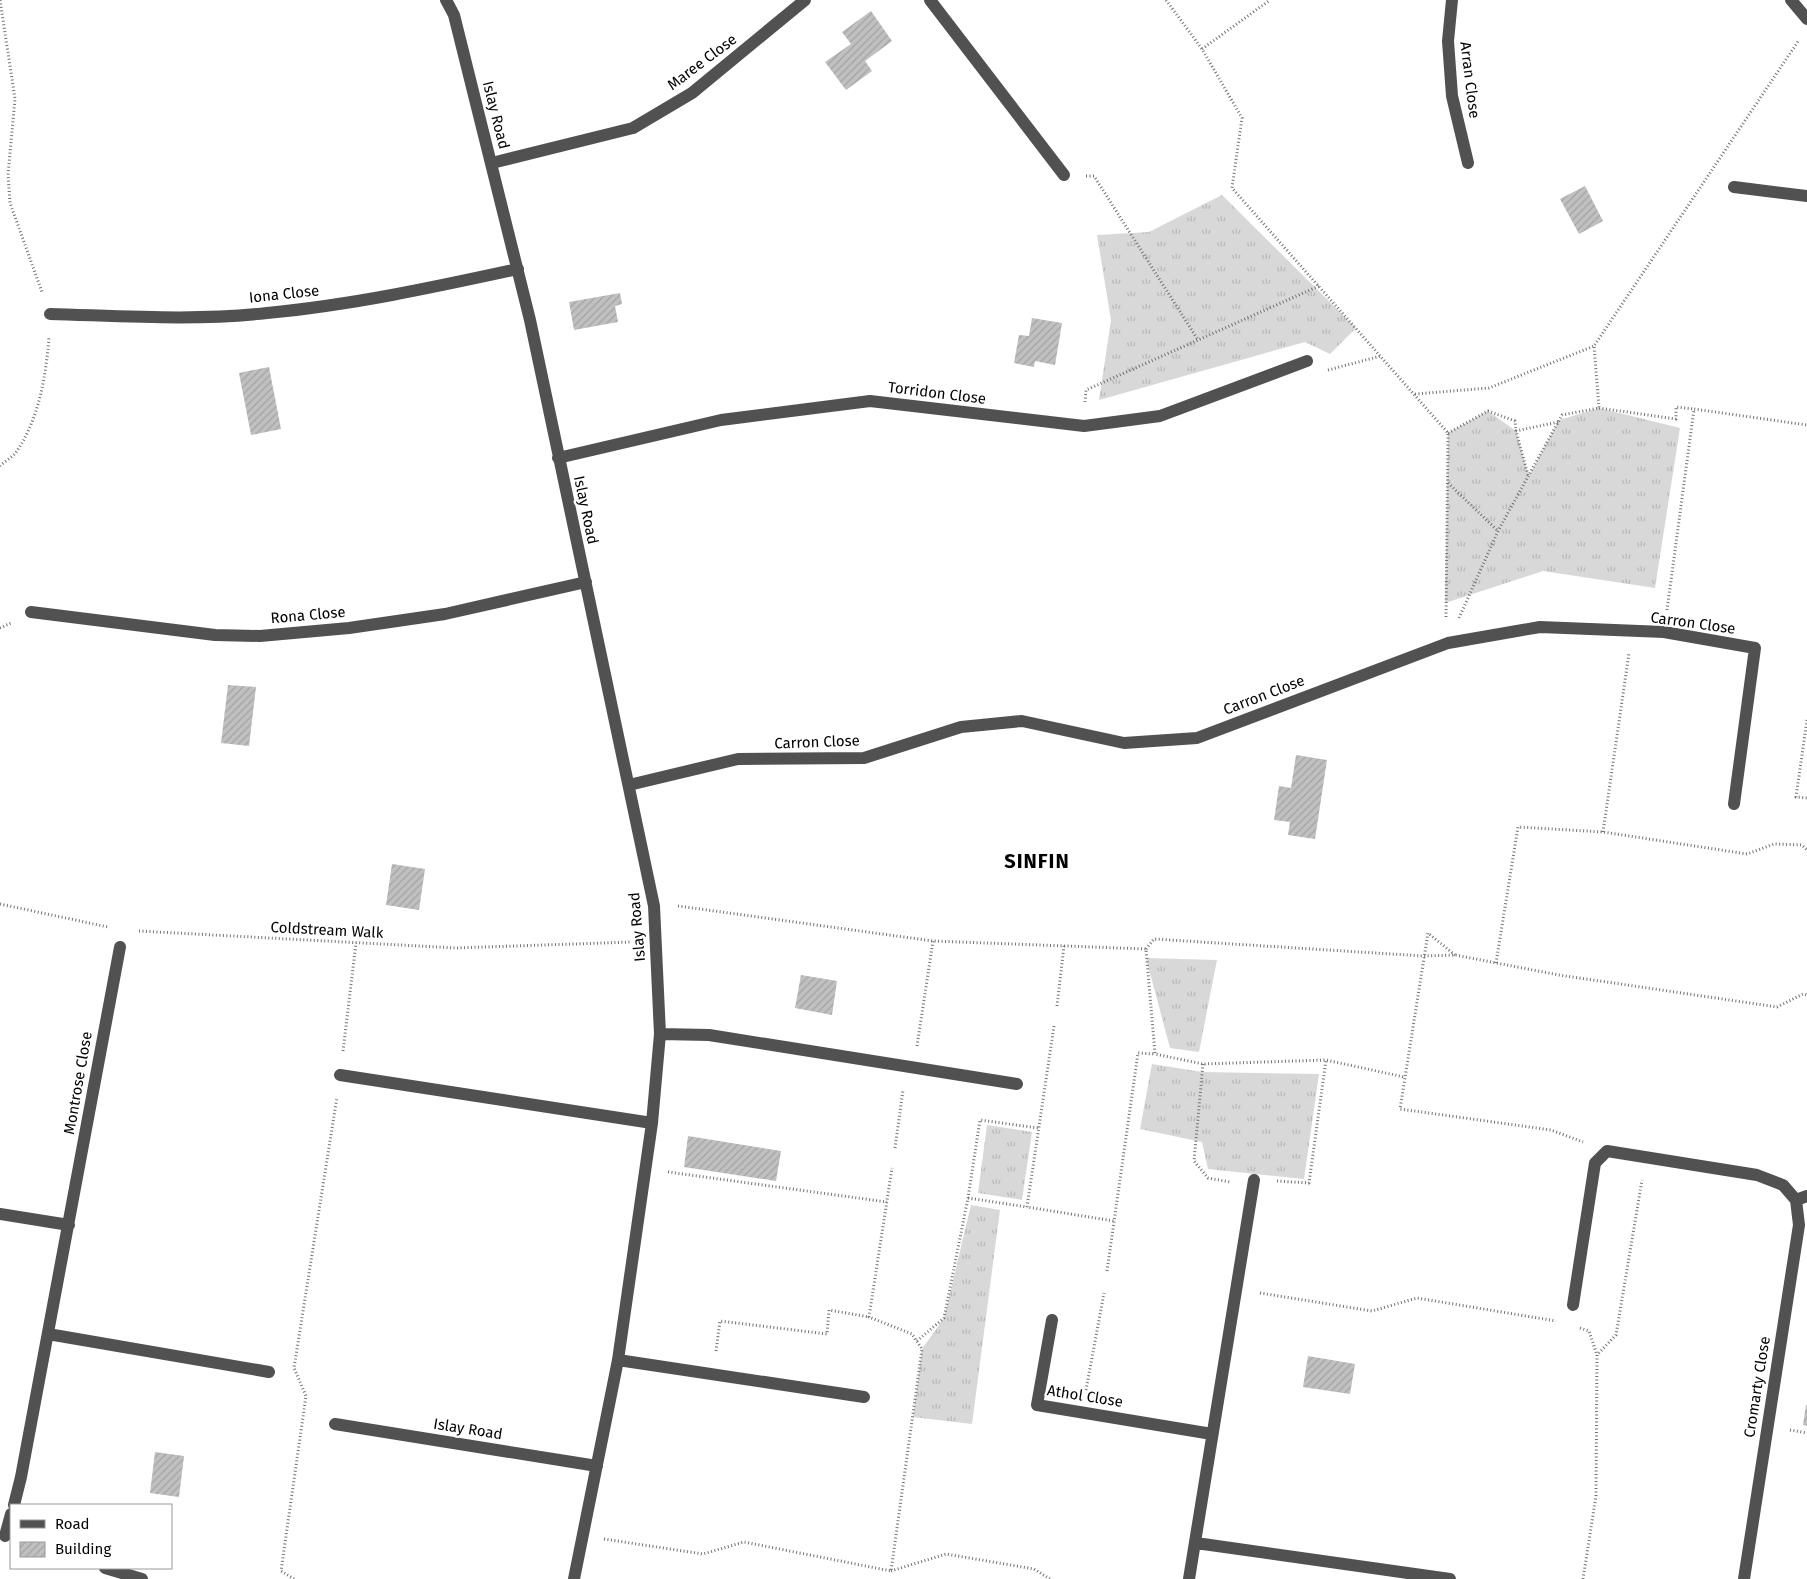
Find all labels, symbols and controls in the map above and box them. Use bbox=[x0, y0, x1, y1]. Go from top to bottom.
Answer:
street label: Maree Close bbox=[664, 30, 740, 94]
street label: Arran Close bbox=[1456, 41, 1484, 119]
street label: Islay Road bbox=[479, 79, 513, 151]
street label: Iona Close bbox=[248, 281, 320, 307]
street label: Torridon Close bbox=[887, 378, 987, 408]
street label: Islay Road bbox=[570, 474, 602, 546]
street label: Rona Close bbox=[270, 603, 346, 627]
street label: Carron Close bbox=[1649, 608, 1737, 638]
street label: Carron Close bbox=[1221, 671, 1307, 719]
street label: Carron Close bbox=[774, 732, 860, 752]
district label: SINFIN bbox=[1004, 849, 1070, 873]
street label: Islay Road bbox=[625, 892, 649, 962]
street label: Coldstream Walk bbox=[270, 918, 384, 942]
street label: Montrose Close bbox=[60, 1030, 96, 1136]
street label: Cromarty Close bbox=[1740, 1335, 1774, 1439]
street label: Athol Close bbox=[1046, 1381, 1124, 1411]
street label: Islay Road bbox=[432, 1415, 504, 1443]
legend bbox=[10, 1504, 172, 1569]
text: Road bbox=[55, 1515, 90, 1533]
text: Building bbox=[55, 1540, 111, 1558]

